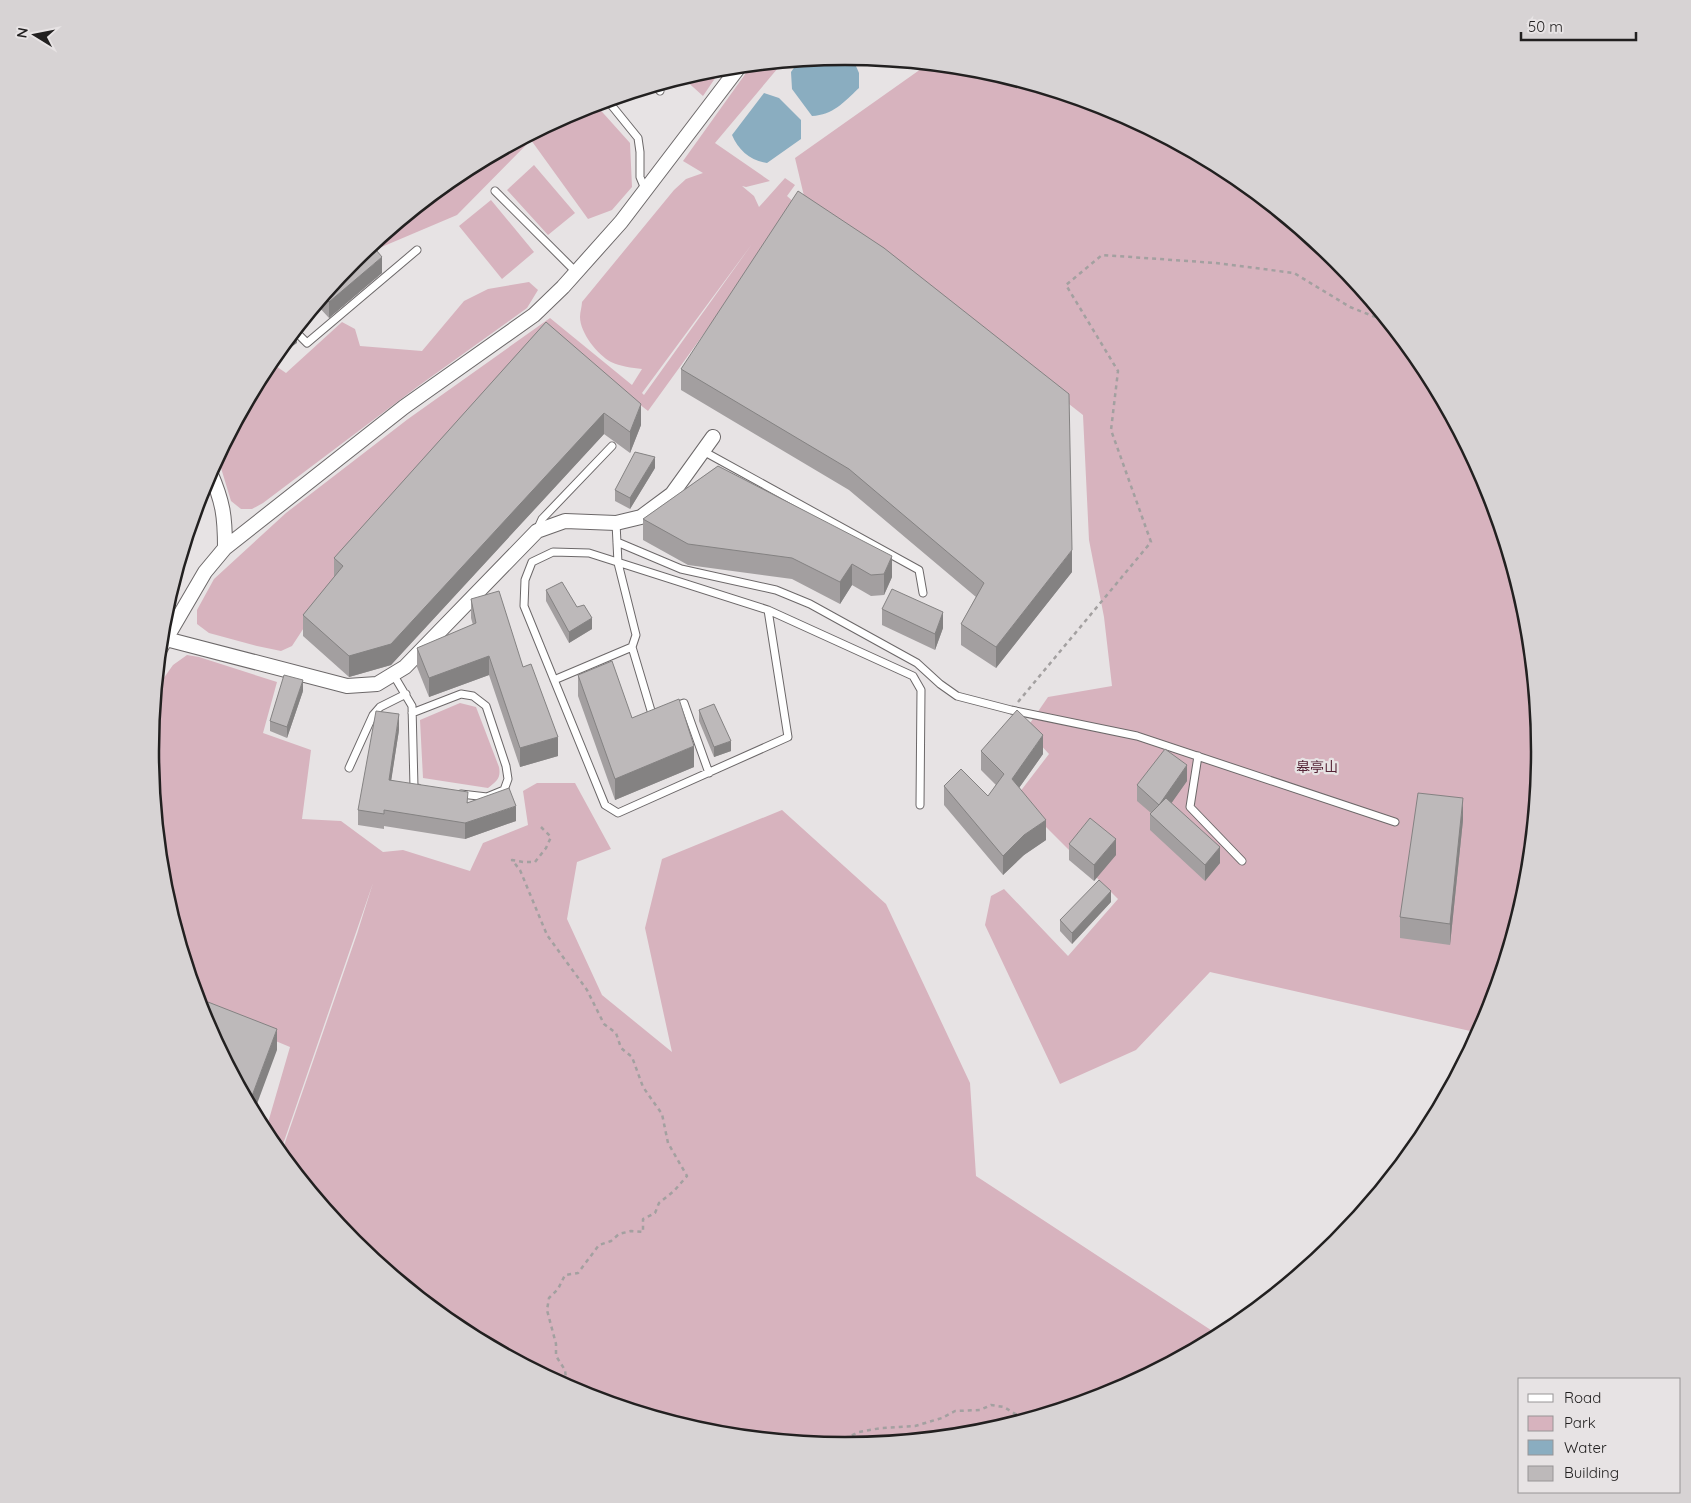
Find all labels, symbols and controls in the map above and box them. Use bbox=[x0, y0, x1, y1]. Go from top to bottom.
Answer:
north arrow bbox=[10, 10, 60, 60]
scale bar bbox=[1521, 10, 1636, 42]
text: 50 m bbox=[1528, 17, 1563, 36]
text: N bbox=[12, 26, 32, 39]
park label: 皋亭山 bbox=[1296, 758, 1338, 776]
legend bbox=[1518, 1378, 1681, 1493]
text: Road bbox=[1564, 1388, 1601, 1407]
text: Park bbox=[1564, 1413, 1596, 1432]
text: Water bbox=[1564, 1438, 1607, 1457]
text: Building bbox=[1564, 1463, 1619, 1482]

